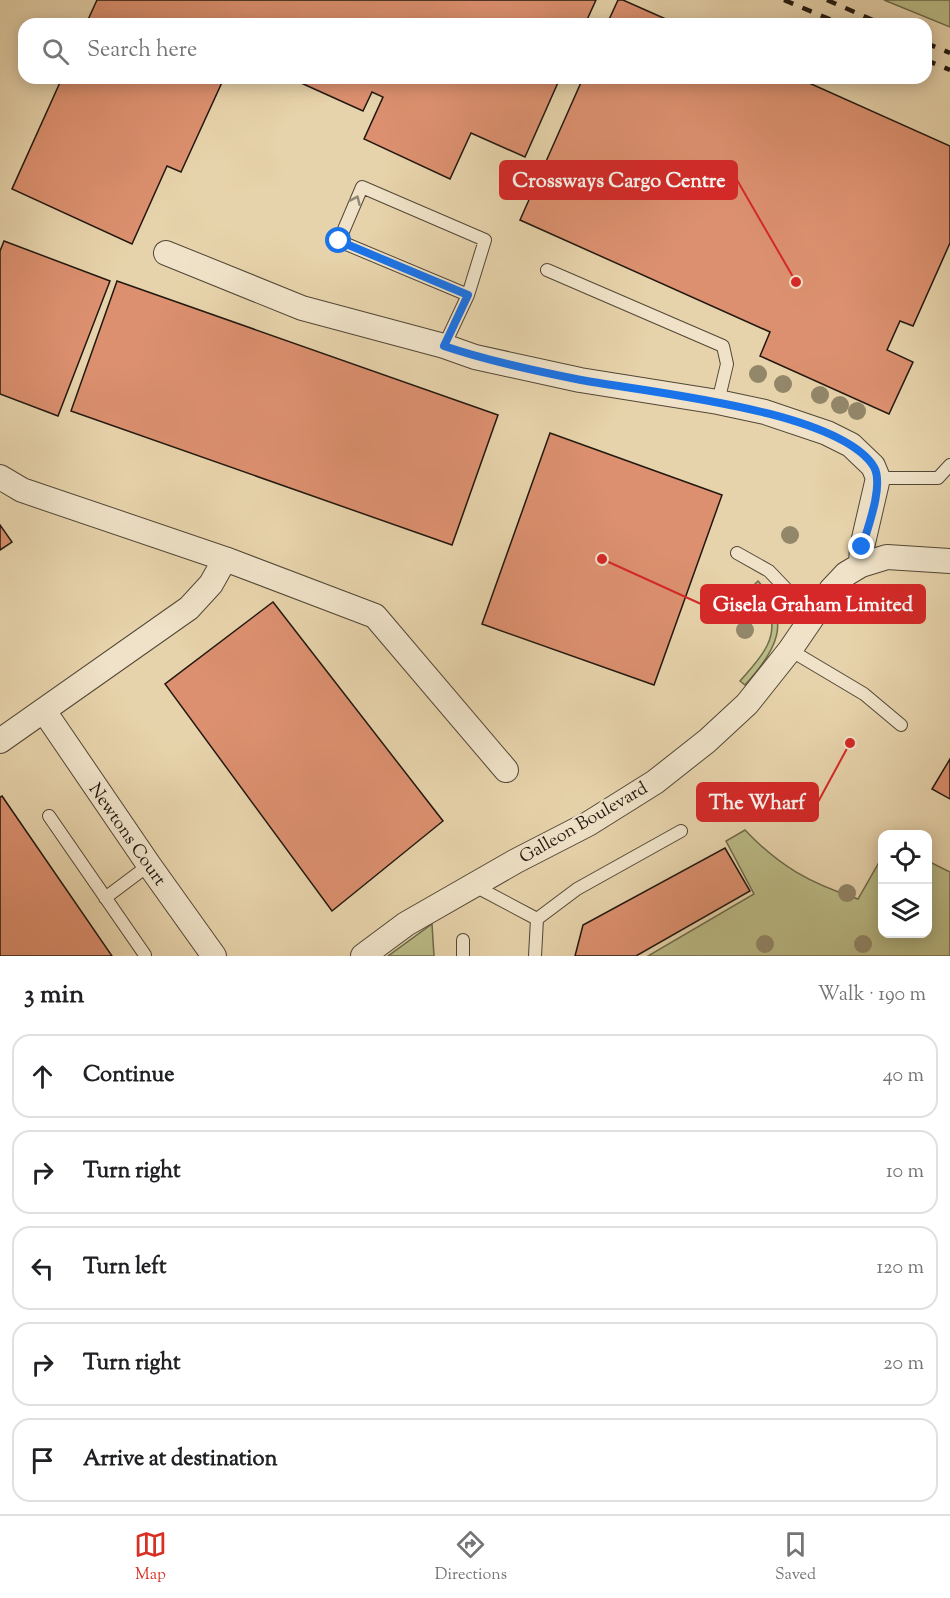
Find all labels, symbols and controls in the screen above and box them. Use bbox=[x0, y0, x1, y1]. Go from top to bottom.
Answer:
search box bbox=[18, 18, 932, 84]
icon: search bbox=[39, 35, 72, 68]
text: Search here bbox=[87, 35, 197, 67]
callout: Crossways Cargo Centre bbox=[500, 161, 737, 199]
text: Crossways Cargo Centre bbox=[512, 168, 726, 197]
one-way arrow bbox=[349, 196, 361, 207]
route start bbox=[325, 227, 351, 253]
route end bbox=[848, 533, 874, 559]
callout: Gisela Graham Limited bbox=[701, 585, 925, 623]
text: Gisela Graham Limited bbox=[713, 592, 914, 621]
street label: Galleon Boulevard bbox=[515, 776, 653, 871]
street label: Newtons Court bbox=[81, 778, 172, 892]
callout: The Wharf bbox=[697, 783, 818, 821]
text: The Wharf bbox=[709, 790, 807, 819]
map controls bbox=[878, 830, 932, 938]
button: locate bbox=[878, 830, 932, 884]
button: layers bbox=[878, 884, 932, 938]
text: 3 min bbox=[24, 977, 84, 1014]
text: Walk · 190 m bbox=[818, 981, 926, 1010]
icon: ahead bbox=[26, 1060, 59, 1093]
text: Continue bbox=[83, 1060, 174, 1092]
text: 40 m bbox=[883, 1062, 924, 1091]
icon: right bbox=[26, 1156, 59, 1189]
text: Turn right bbox=[83, 1156, 180, 1188]
text: 10 m bbox=[886, 1158, 924, 1187]
icon: left bbox=[26, 1252, 59, 1285]
text: Turn left bbox=[83, 1252, 166, 1284]
text: 120 m bbox=[876, 1254, 924, 1283]
icon: right bbox=[26, 1348, 59, 1381]
text: Turn right bbox=[83, 1348, 180, 1380]
text: 20 m bbox=[883, 1350, 924, 1379]
icon: arrive bbox=[26, 1444, 59, 1477]
text: Arrive at destination bbox=[83, 1444, 278, 1476]
tab: Map bbox=[134, 1528, 167, 1587]
tab: Directions bbox=[435, 1528, 507, 1587]
tab: Saved bbox=[775, 1528, 816, 1587]

